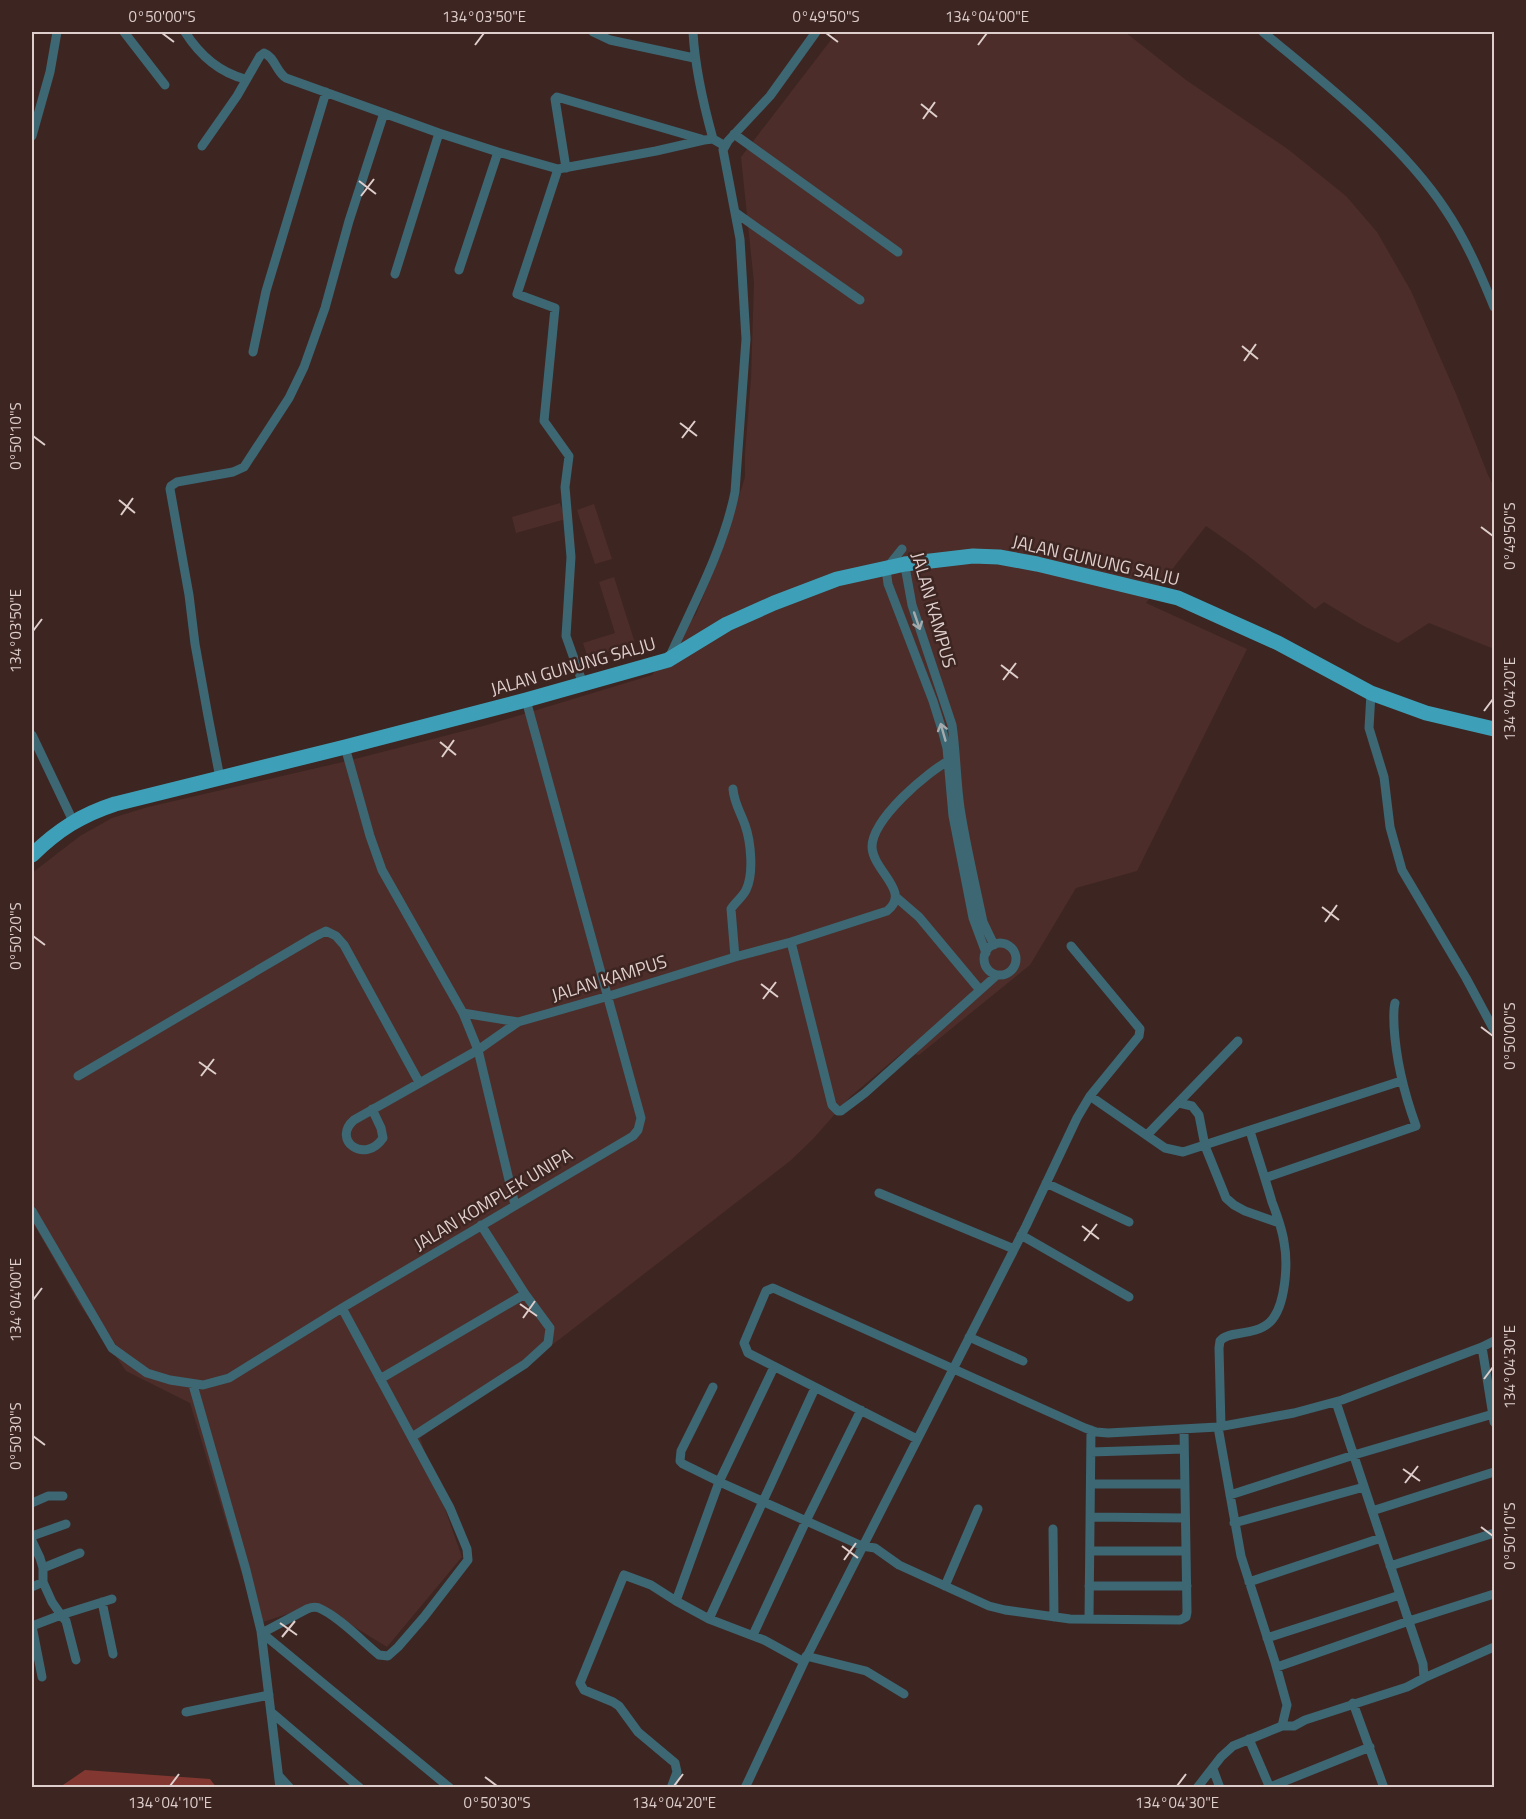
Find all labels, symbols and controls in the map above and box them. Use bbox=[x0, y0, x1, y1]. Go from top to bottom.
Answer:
text: 0°50'00"S bbox=[128, 5, 196, 28]
text: 134°03'50"E bbox=[442, 5, 526, 28]
text: 0°49'50"S bbox=[792, 5, 860, 28]
text: 134°04'00"E bbox=[945, 5, 1029, 28]
text: 0°50'10"S bbox=[4, 402, 27, 470]
text: 0°49'50"S bbox=[1498, 502, 1521, 570]
street label: JALAN GUNUNG SALJU bbox=[1010, 528, 1182, 592]
street label: JALAN KAMPUS bbox=[905, 549, 963, 671]
text: 134°03'50"E bbox=[4, 589, 27, 673]
one-way arrow bbox=[913, 611, 924, 630]
street label: JALAN GUNUNG SALJU bbox=[487, 629, 659, 703]
text: 134°04'20"E bbox=[1498, 657, 1521, 741]
one-way arrow bbox=[936, 723, 948, 742]
text: 0°50'20"S bbox=[4, 902, 27, 970]
street label: JALAN KAMPUS bbox=[548, 948, 670, 1008]
text: 0°50'00"S bbox=[1498, 1002, 1521, 1070]
street label: JALAN KOMPLEK UNIPA bbox=[409, 1141, 578, 1257]
text: 134°04'00"E bbox=[4, 1258, 27, 1342]
text: 134°04'30"E bbox=[1498, 1325, 1521, 1409]
text: 0°50'30"S bbox=[4, 1402, 27, 1470]
text: 0°50'10"S bbox=[1498, 1502, 1521, 1570]
text: 134°04'10"E bbox=[128, 1791, 212, 1814]
text: 0°50'30"S bbox=[463, 1791, 531, 1814]
text: 134°04'20"E bbox=[632, 1791, 716, 1814]
text: 134°04'30"E bbox=[1135, 1791, 1219, 1814]

